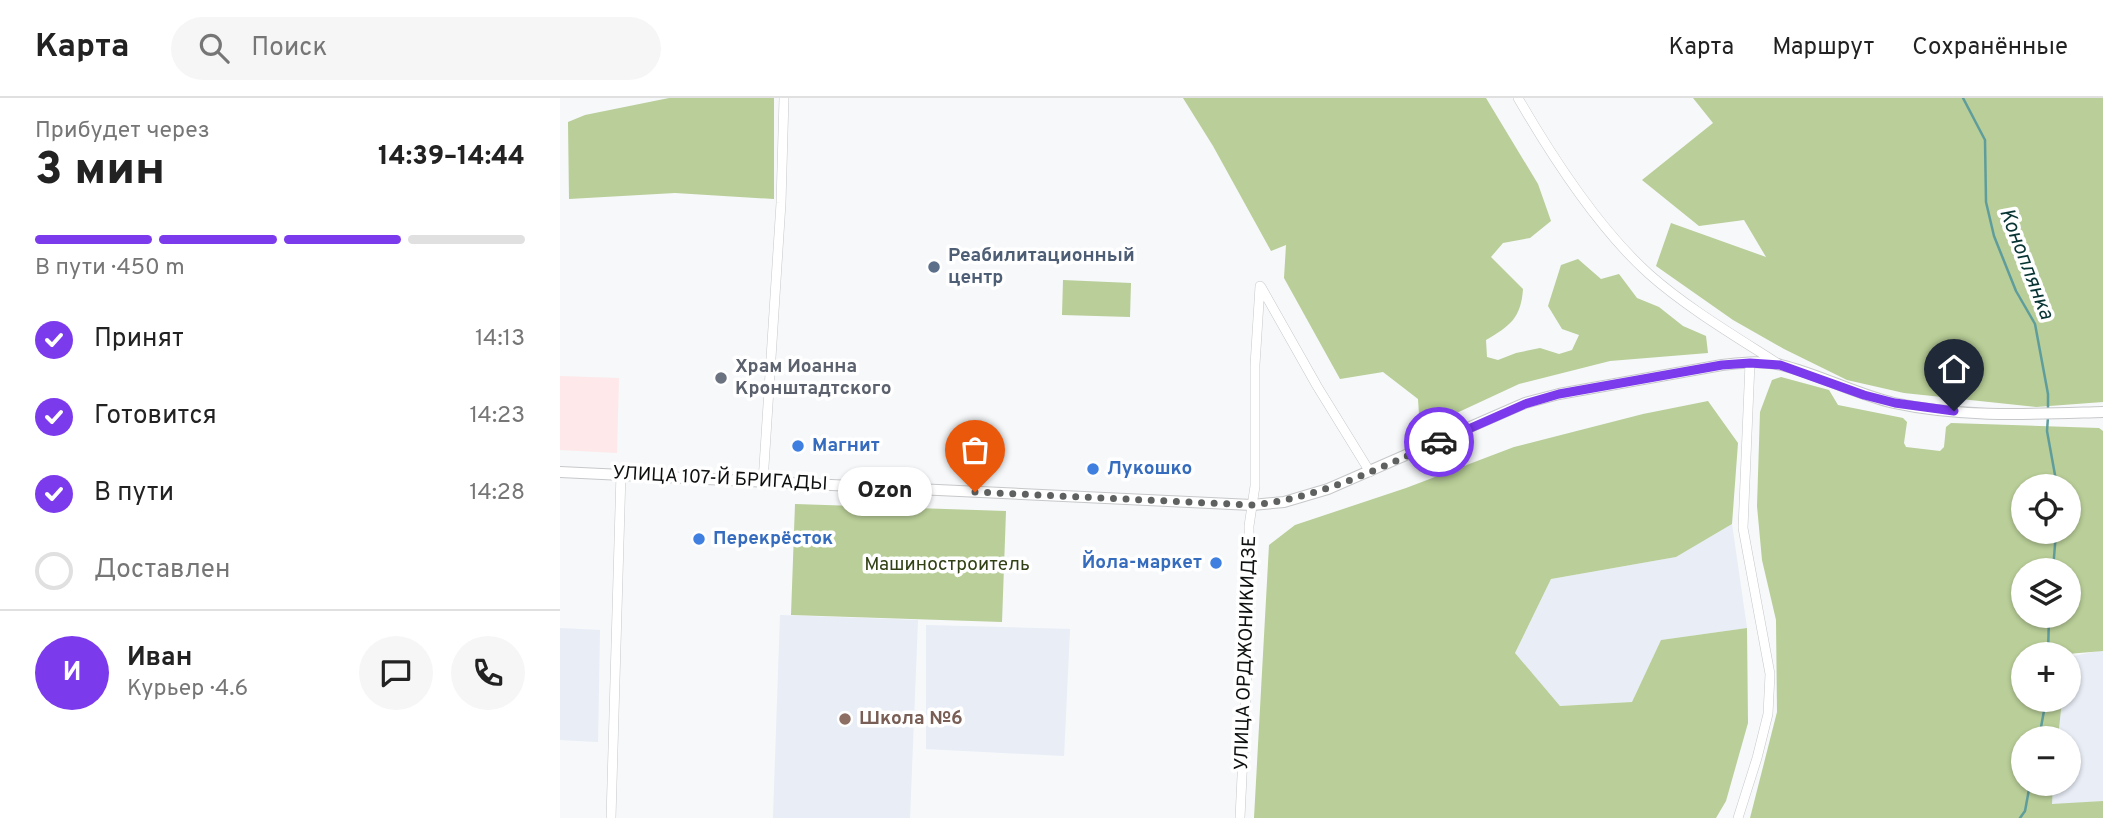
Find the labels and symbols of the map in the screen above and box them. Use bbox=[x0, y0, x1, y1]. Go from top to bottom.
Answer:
water label: Коноплянка bbox=[1992, 204, 2060, 324]
place label: Реабилитационный центр bbox=[948, 244, 1135, 290]
marker: Реабилитационный центр bbox=[926, 259, 942, 275]
pin bbox=[1924, 339, 1984, 411]
place label: Храм Иоанна Кронштадтского bbox=[735, 355, 891, 401]
marker: Храм Иоанна Кронштадтского bbox=[713, 370, 729, 386]
courier bbox=[1404, 407, 1474, 477]
pin bbox=[945, 420, 1005, 492]
place label: Магнит bbox=[812, 434, 880, 458]
marker: Магнит bbox=[790, 438, 806, 454]
place label: Лукошко bbox=[1107, 457, 1192, 481]
street label: УЛИЦА 107-Й БРИГАДЫ bbox=[612, 460, 828, 497]
marker: Лукошко bbox=[1085, 461, 1101, 477]
callout: Ozon bbox=[838, 468, 933, 516]
place label: Перекрёсток bbox=[713, 527, 833, 551]
marker: Перекрёсток bbox=[691, 531, 707, 547]
street label: УЛИЦА ОРДЖОНИКИДЗЕ bbox=[1230, 535, 1262, 771]
place label: Йола-маркет bbox=[1082, 550, 1202, 575]
park label: Машиностроитель bbox=[864, 553, 1030, 577]
marker: Йола-маркет bbox=[1208, 555, 1224, 571]
place label: Школа №6 bbox=[859, 707, 963, 731]
marker: Школа №6 bbox=[837, 711, 853, 727]

